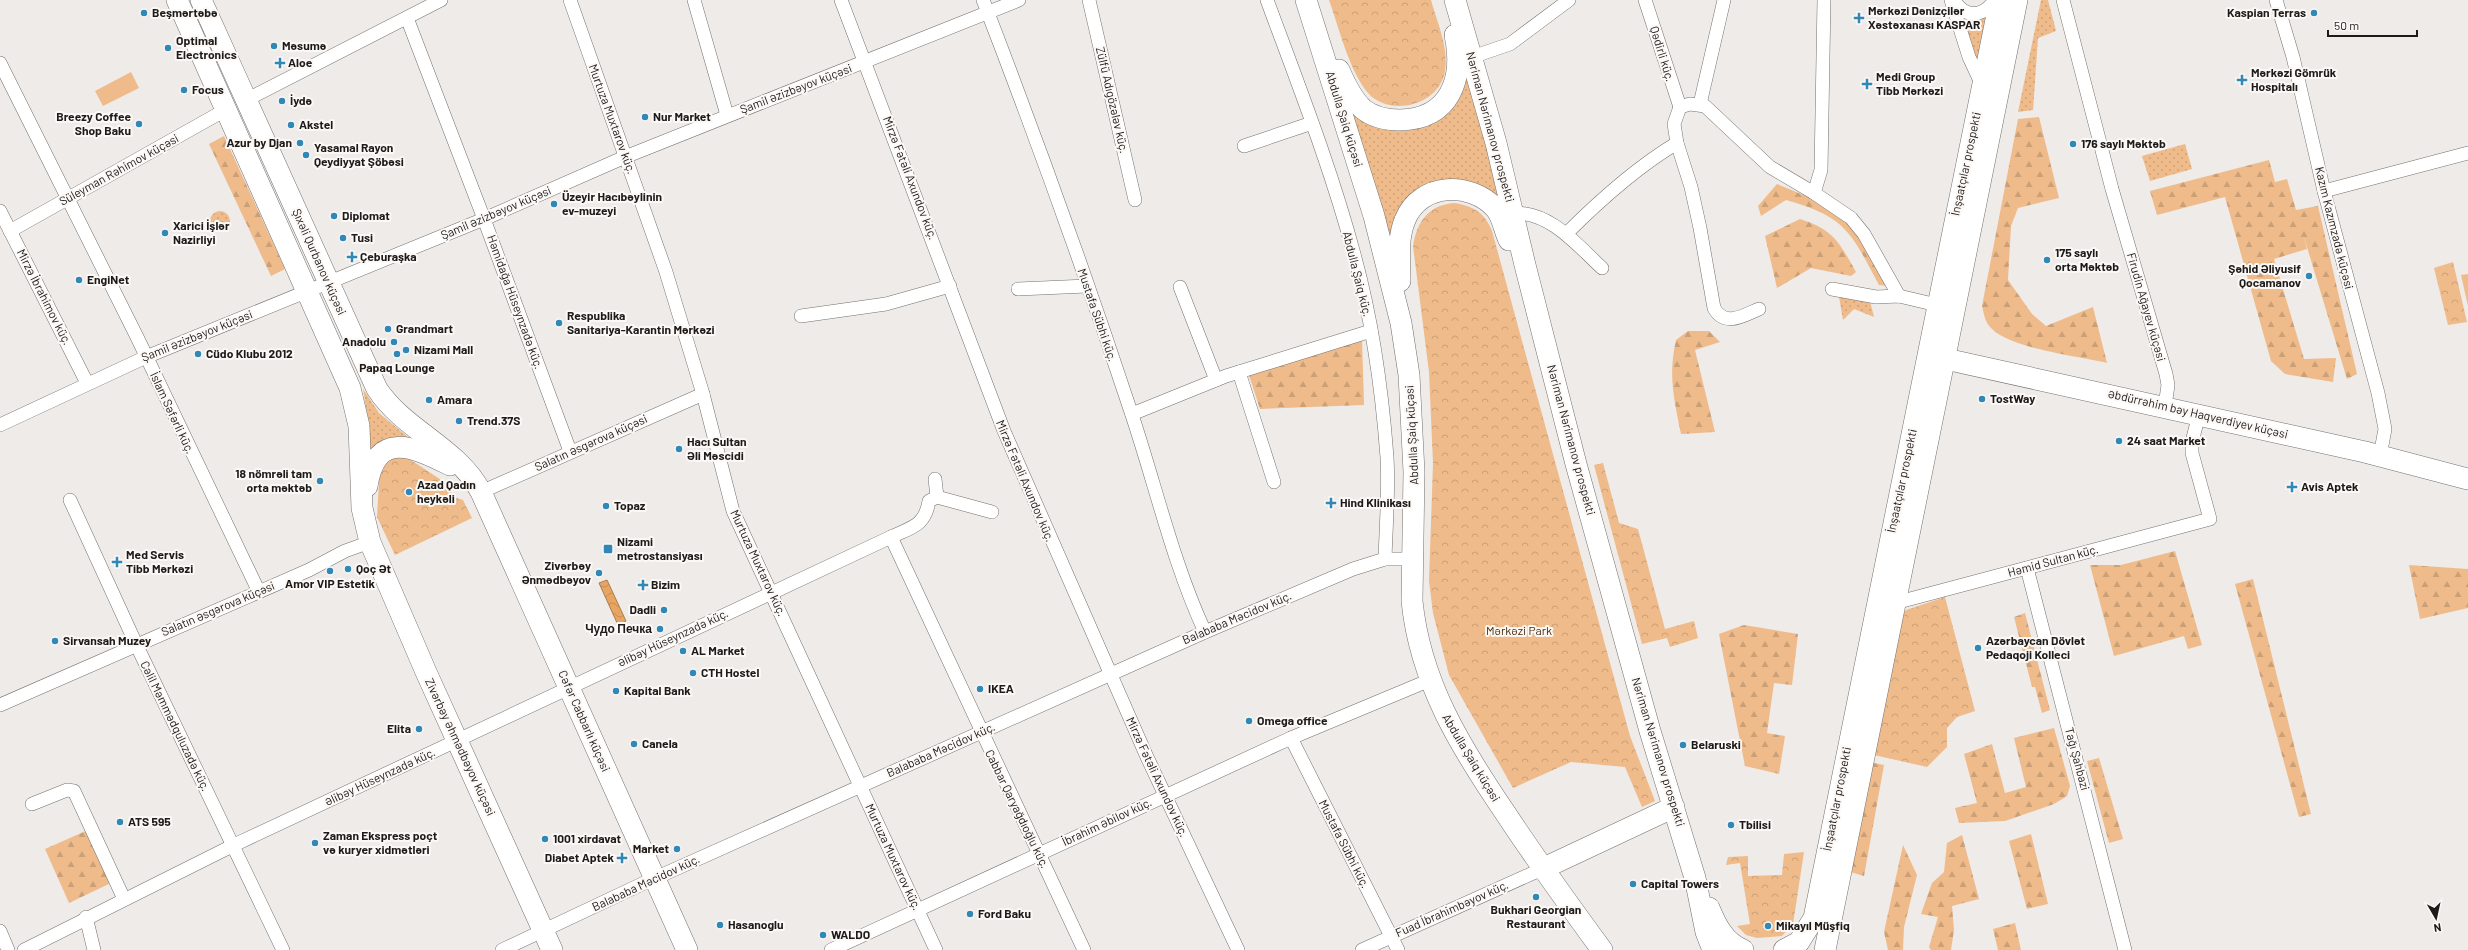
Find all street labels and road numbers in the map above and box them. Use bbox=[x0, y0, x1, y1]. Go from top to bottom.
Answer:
street label: Qədirli küç. bbox=[1648, 24, 1678, 83]
street label: Zülfü Adıgözələv küç. bbox=[1094, 45, 1132, 154]
street label: Nəriman Nərimanov prospekti bbox=[1464, 50, 1518, 204]
street label: Şamil Əzizbəyov küçəsi bbox=[738, 60, 854, 116]
street label: Murtuza Muxtarov küç. bbox=[587, 62, 639, 176]
street label: Abdulla Şaiq küçəsi bbox=[1324, 69, 1366, 169]
street label: İnşaatçılar prospekti bbox=[1947, 111, 1983, 217]
street label: Mirzə Fətəli Axundov küç. bbox=[881, 114, 941, 241]
street label: Süleyman Rəhimov küçəsi bbox=[56, 130, 181, 208]
street label: Kazım Kazımzadə küçəsi bbox=[2313, 165, 2357, 290]
street label: Şamil Əzizbəyov küçəsi bbox=[438, 182, 553, 242]
street label: Şıxəli Qurbanov küçəsi bbox=[290, 206, 350, 317]
street label: Abdulla Şaiq küç. bbox=[1341, 230, 1375, 318]
street label: Həmidağa Hüseynzadə küç. bbox=[485, 233, 547, 371]
street label: Mirzə İbrahimov küç. bbox=[15, 246, 75, 347]
street label: Firudin Ağayev küçəsi bbox=[2125, 251, 2169, 363]
street label: Mustafa Sübhi küç. bbox=[1075, 266, 1120, 363]
street label: Şamil Əzizbəyov küçəsi bbox=[139, 306, 254, 364]
street label: Nəriman Nərimanov prospekti bbox=[1545, 363, 1599, 517]
street label: İslam Səfərli küç. bbox=[148, 370, 198, 456]
street label: Abdulla Şaiq küçəsi bbox=[1401, 385, 1421, 485]
street label: Əbdürrəhim bəy Haqverdiyev küçəsi bbox=[2107, 385, 2290, 441]
street label: Salatın Əsgərova küçəsi bbox=[532, 411, 649, 473]
street label: Mirzə Fətəli Axundov küç. bbox=[994, 418, 1058, 544]
street label: İnşaatçılar prospekti bbox=[1883, 428, 1919, 534]
street label: Murtuza Muxtarov küç. bbox=[728, 507, 790, 618]
street label: Həmid Sultan küç. bbox=[2006, 541, 2100, 579]
street label: Salatın Əsgərova küçəsi bbox=[159, 578, 276, 638]
street label: Balababa Məcidov küç. bbox=[1180, 588, 1293, 646]
street label: Əlibəy Hüseynzadə küç. bbox=[615, 605, 730, 669]
street label: Cəlil Məmmədquluzadə küç. bbox=[138, 658, 214, 793]
street label: Cəfər Cabbarlı küçəsi bbox=[556, 668, 614, 774]
street label: Nəriman Nərimanov prospekti bbox=[1630, 675, 1688, 828]
street label: Zivərbəy Əhmədbəyov küçəsi bbox=[423, 676, 499, 818]
street label: Abdulla Şaiq küçəsi bbox=[1440, 711, 1504, 804]
street label: Mirzə Fətəli Axundov küç. bbox=[1124, 714, 1192, 839]
street label: Balababa Məcidov küç. bbox=[884, 719, 997, 779]
street label: Tağı Şahbazi bbox=[2063, 726, 2093, 792]
street label: Əlibəy Hüseynzadə küç. bbox=[322, 744, 437, 808]
street label: İnşaatçılar prospekti bbox=[1819, 746, 1853, 852]
street label: Cabbar Qaryağdıoğlu küç. bbox=[983, 747, 1053, 870]
street label: İbrahim Əbilov küç. bbox=[1059, 794, 1154, 848]
street label: Mustafa Sübhi küç. bbox=[1317, 797, 1373, 890]
street label: Murtuza Muxtarov küç. bbox=[863, 801, 925, 912]
street label: Balababa Məcidov küç. bbox=[590, 851, 702, 913]
street label: Fuad İbrahimbəyov küç. bbox=[1393, 877, 1510, 939]

